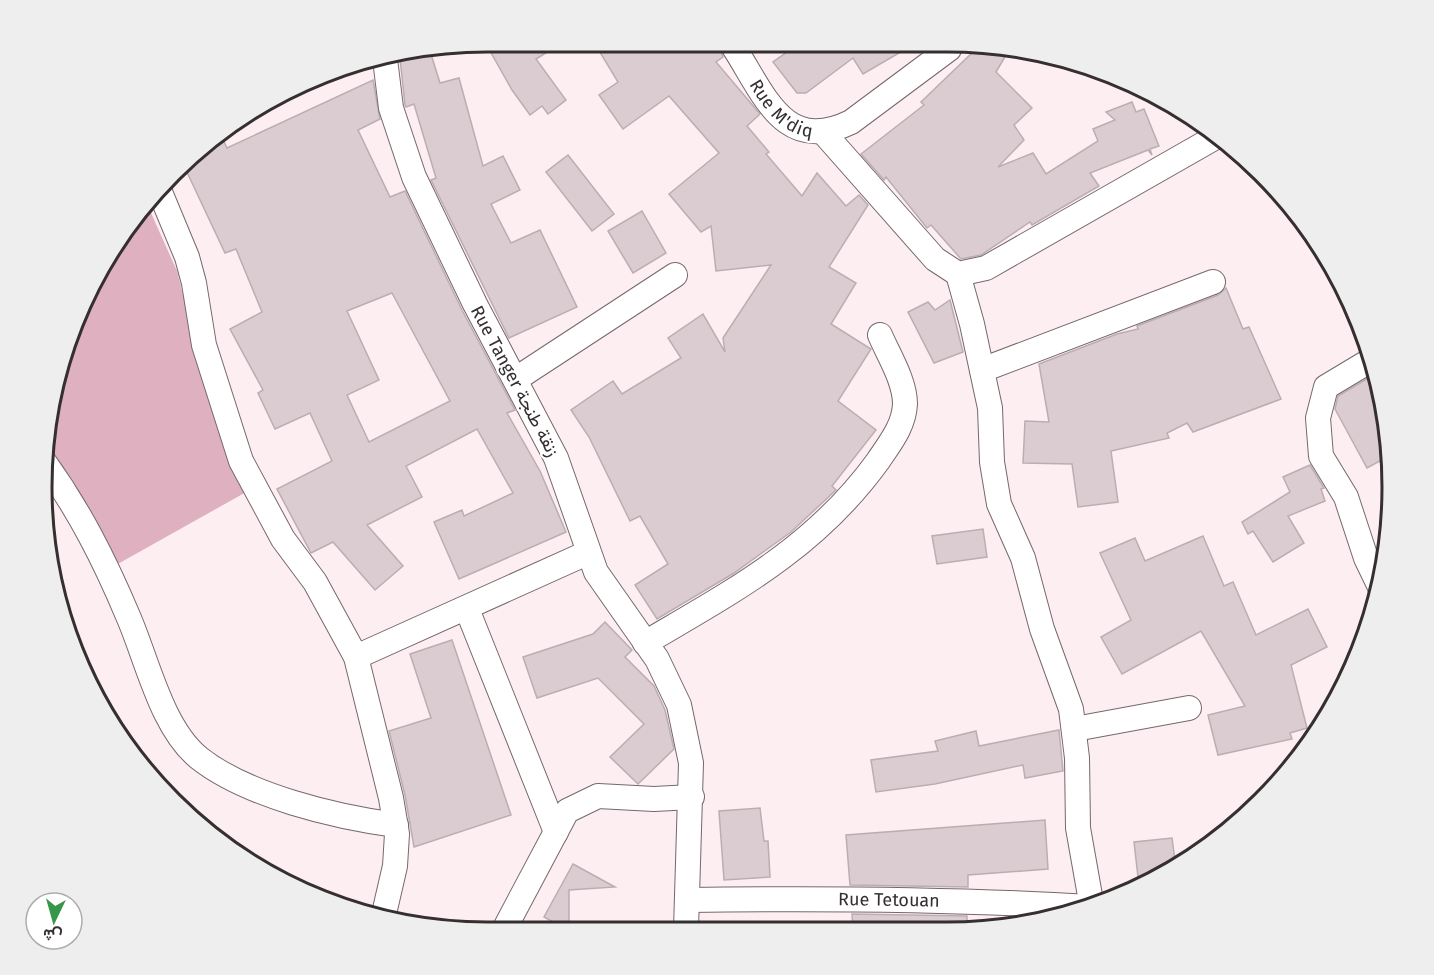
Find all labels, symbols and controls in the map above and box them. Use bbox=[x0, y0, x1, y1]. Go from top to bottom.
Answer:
street label: Rue M'diq bbox=[745, 75, 815, 142]
street label: Rue Tanger زنقة طنجة bbox=[466, 302, 564, 460]
street label: Rue Tetouan bbox=[838, 888, 940, 912]
north arrow bbox=[24, 891, 84, 951]
text: ش bbox=[42, 925, 63, 946]

